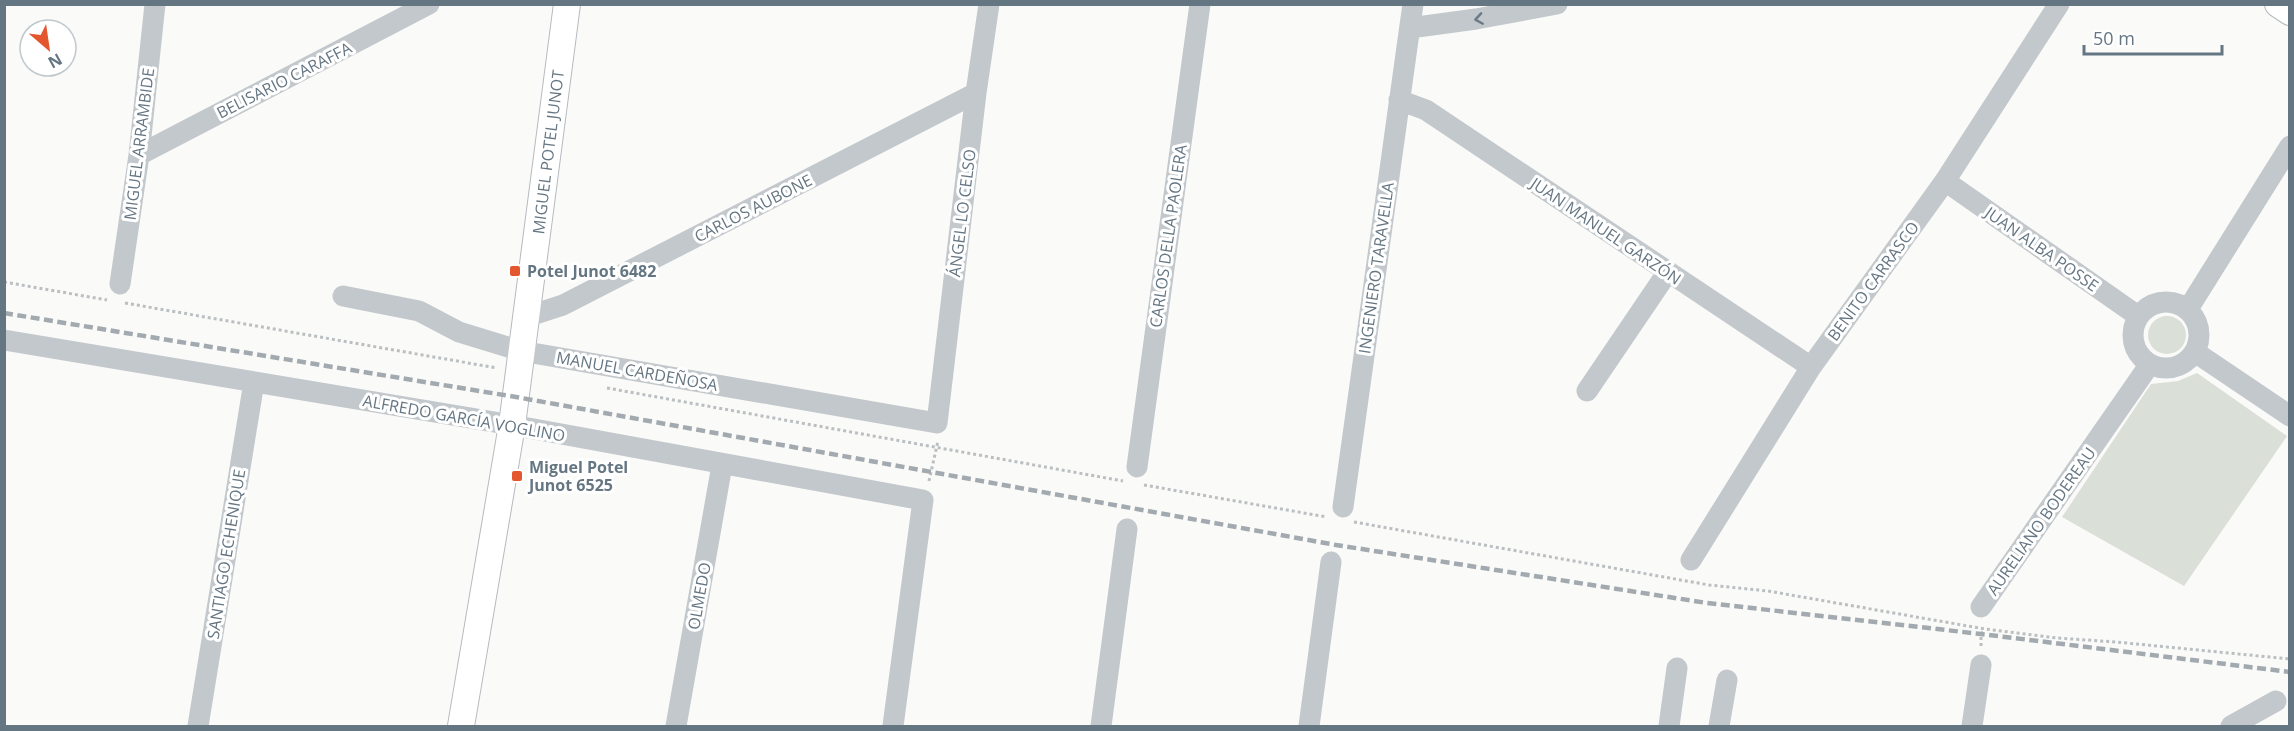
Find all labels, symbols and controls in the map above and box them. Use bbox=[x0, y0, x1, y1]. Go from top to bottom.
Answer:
one-way arrow bbox=[1474, 12, 1483, 24]
north arrow bbox=[18, 18, 78, 78]
scale bar bbox=[2084, 18, 2222, 56]
text: 50 m bbox=[2093, 26, 2135, 50]
street label: BELISARIO CARAFFA bbox=[213, 36, 356, 124]
text: N bbox=[44, 48, 66, 74]
street label: MIGUEL ARRAMBIDE bbox=[119, 67, 159, 221]
street label: MIGUEL POTEL JUNOT bbox=[527, 69, 569, 235]
street label: CARLOS DELLA PAOLERA bbox=[1144, 142, 1192, 329]
street label: ÁNGEL LO CELSO bbox=[943, 148, 981, 278]
street label: CARLOS AUBONE bbox=[690, 169, 816, 247]
street label: JUAN MANUEL GARZÓN bbox=[1525, 171, 1686, 290]
street label: INGENIERO TARAVELLA bbox=[1353, 180, 1399, 355]
street label: JUAN ALBA POSSE bbox=[1979, 200, 2103, 296]
street label: BENITO CARRASCO bbox=[1822, 217, 1924, 345]
place label: Potel Junot 6482 bbox=[527, 260, 656, 282]
marker: Potel Junot 6482 bbox=[508, 264, 522, 278]
street label: MANUEL CARDEÑOSA bbox=[555, 346, 720, 396]
street label: ALFREDO GARCÍA VOGLINO bbox=[361, 389, 567, 447]
street label: AURELIANO BODEREAU bbox=[1982, 443, 2100, 599]
place label: Miguel Potel Junot 6525 bbox=[527, 456, 628, 496]
street label: SANTIAGO ECHENIQUE bbox=[202, 467, 250, 641]
marker: Miguel Potel Junot 6525 bbox=[510, 469, 524, 483]
street label: OLMEDO bbox=[682, 561, 716, 631]

